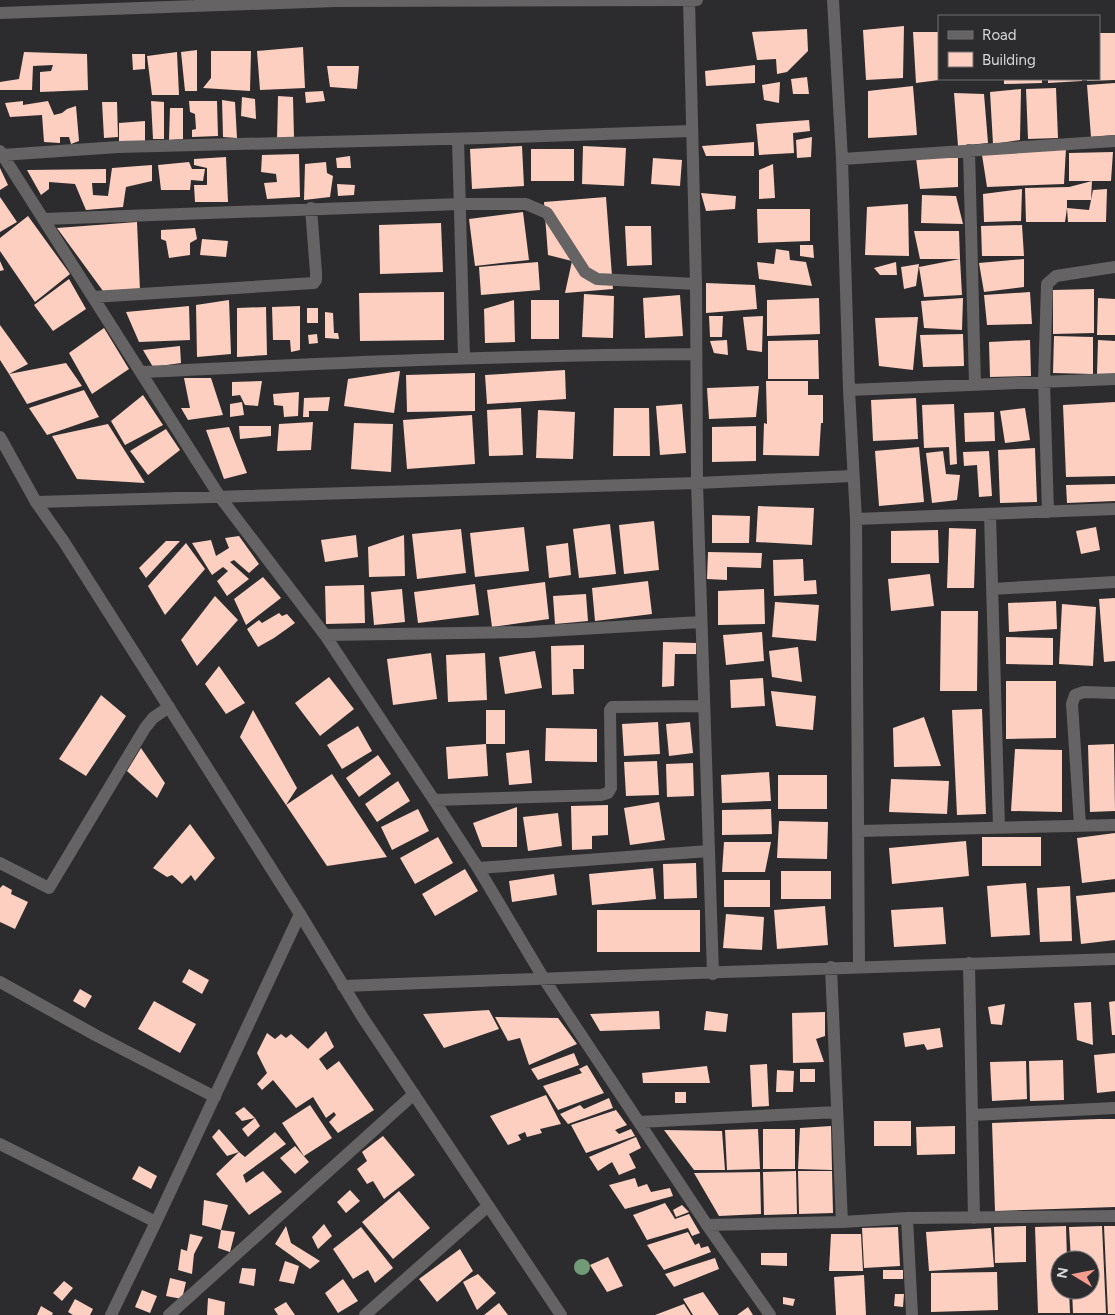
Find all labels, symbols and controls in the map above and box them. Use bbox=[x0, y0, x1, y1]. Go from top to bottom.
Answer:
legend bbox=[938, 15, 1100, 80]
text: Road bbox=[982, 26, 1017, 44]
text: Building bbox=[982, 51, 1036, 69]
north arrow bbox=[1050, 1250, 1100, 1300]
text: N bbox=[1053, 1266, 1072, 1280]

